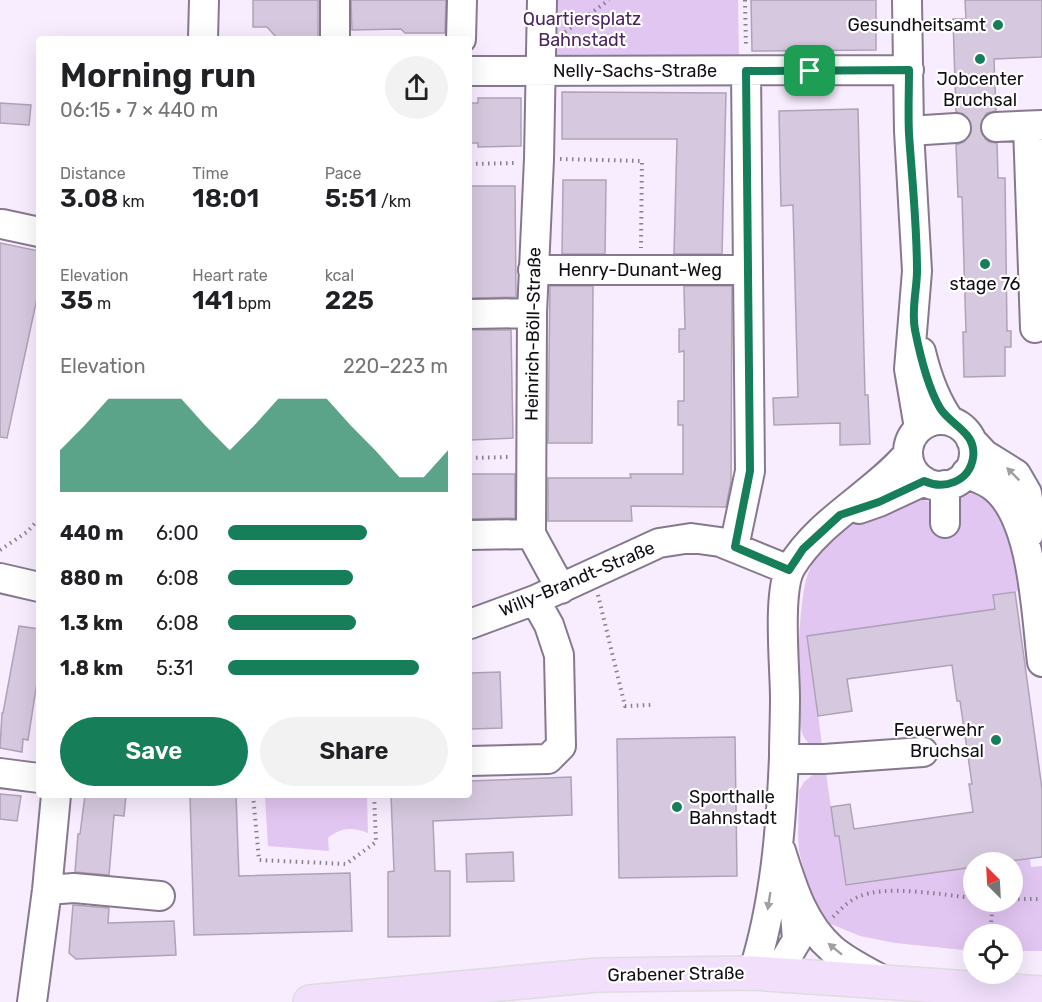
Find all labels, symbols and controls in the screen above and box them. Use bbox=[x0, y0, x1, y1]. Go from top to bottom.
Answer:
park label: Quartiersplatz Bahnstadt bbox=[523, 8, 641, 51]
place label: Gesundheitsamt bbox=[848, 14, 986, 36]
marker: Gesundheitsamt bbox=[991, 18, 1005, 32]
pin bbox=[784, 45, 835, 96]
marker: Jobcenter Bruchsal bbox=[973, 52, 987, 66]
icon: arrive bbox=[793, 54, 826, 87]
text: Morning run bbox=[60, 56, 256, 95]
button: share bbox=[385, 56, 448, 119]
street label: Nelly-Sachs-Straße bbox=[553, 60, 717, 82]
place label: Jobcenter Bruchsal bbox=[936, 68, 1024, 111]
text: 06:15 · 7 × 440 m bbox=[60, 98, 218, 122]
text: Distance bbox=[60, 164, 126, 183]
text: Time bbox=[192, 164, 229, 183]
text: Pace bbox=[325, 164, 361, 183]
text: 3.08 bbox=[60, 183, 118, 214]
text: 18:01 bbox=[192, 183, 259, 214]
text: 5:51 bbox=[325, 183, 377, 214]
text: km bbox=[118, 192, 145, 211]
text: /km bbox=[377, 192, 411, 211]
street label: Heinrich-Böll-Straße bbox=[520, 247, 546, 421]
marker: stage 76 bbox=[978, 257, 992, 271]
street label: Henry-Dunant-Weg bbox=[558, 259, 722, 281]
text: Elevation bbox=[60, 266, 129, 285]
text: Heart rate bbox=[192, 266, 268, 285]
text: kcal bbox=[325, 266, 354, 285]
place label: stage 76 bbox=[950, 273, 1021, 295]
text: 35 bbox=[60, 285, 93, 316]
text: 141 bbox=[192, 285, 234, 316]
text: 225 bbox=[325, 285, 374, 316]
text: m bbox=[93, 294, 111, 313]
text: bpm bbox=[234, 294, 271, 313]
text: Elevation bbox=[60, 354, 146, 378]
text: 220–223 m bbox=[343, 354, 448, 378]
one-way arrow bbox=[1006, 467, 1020, 481]
text: 440 m bbox=[60, 521, 124, 545]
text: 6:00 bbox=[156, 521, 199, 545]
street label: Willy-Brandt-Straße bbox=[496, 536, 658, 622]
text: 880 m bbox=[60, 566, 123, 590]
text: 6:08 bbox=[156, 566, 199, 590]
text: 1.3 km bbox=[60, 611, 123, 635]
text: 6:08 bbox=[156, 611, 199, 635]
text: 1.8 km bbox=[60, 656, 123, 680]
text: 5:31 bbox=[156, 656, 193, 680]
button: Save bbox=[60, 717, 248, 786]
button: Share bbox=[260, 717, 448, 786]
place label: Feuerwehr Bruchsal bbox=[894, 719, 984, 762]
marker: Feuerwehr Bruchsal bbox=[989, 733, 1003, 747]
place label: Sporthalle Bahnstadt bbox=[689, 786, 777, 829]
marker: Sporthalle Bahnstadt bbox=[670, 800, 684, 814]
north arrow bbox=[963, 852, 1023, 912]
map controls bbox=[963, 852, 1023, 984]
one-way arrow bbox=[764, 891, 773, 910]
button: locate bbox=[963, 924, 1023, 984]
one-way arrow bbox=[827, 943, 843, 956]
street label: Grabener Straße bbox=[607, 962, 745, 986]

